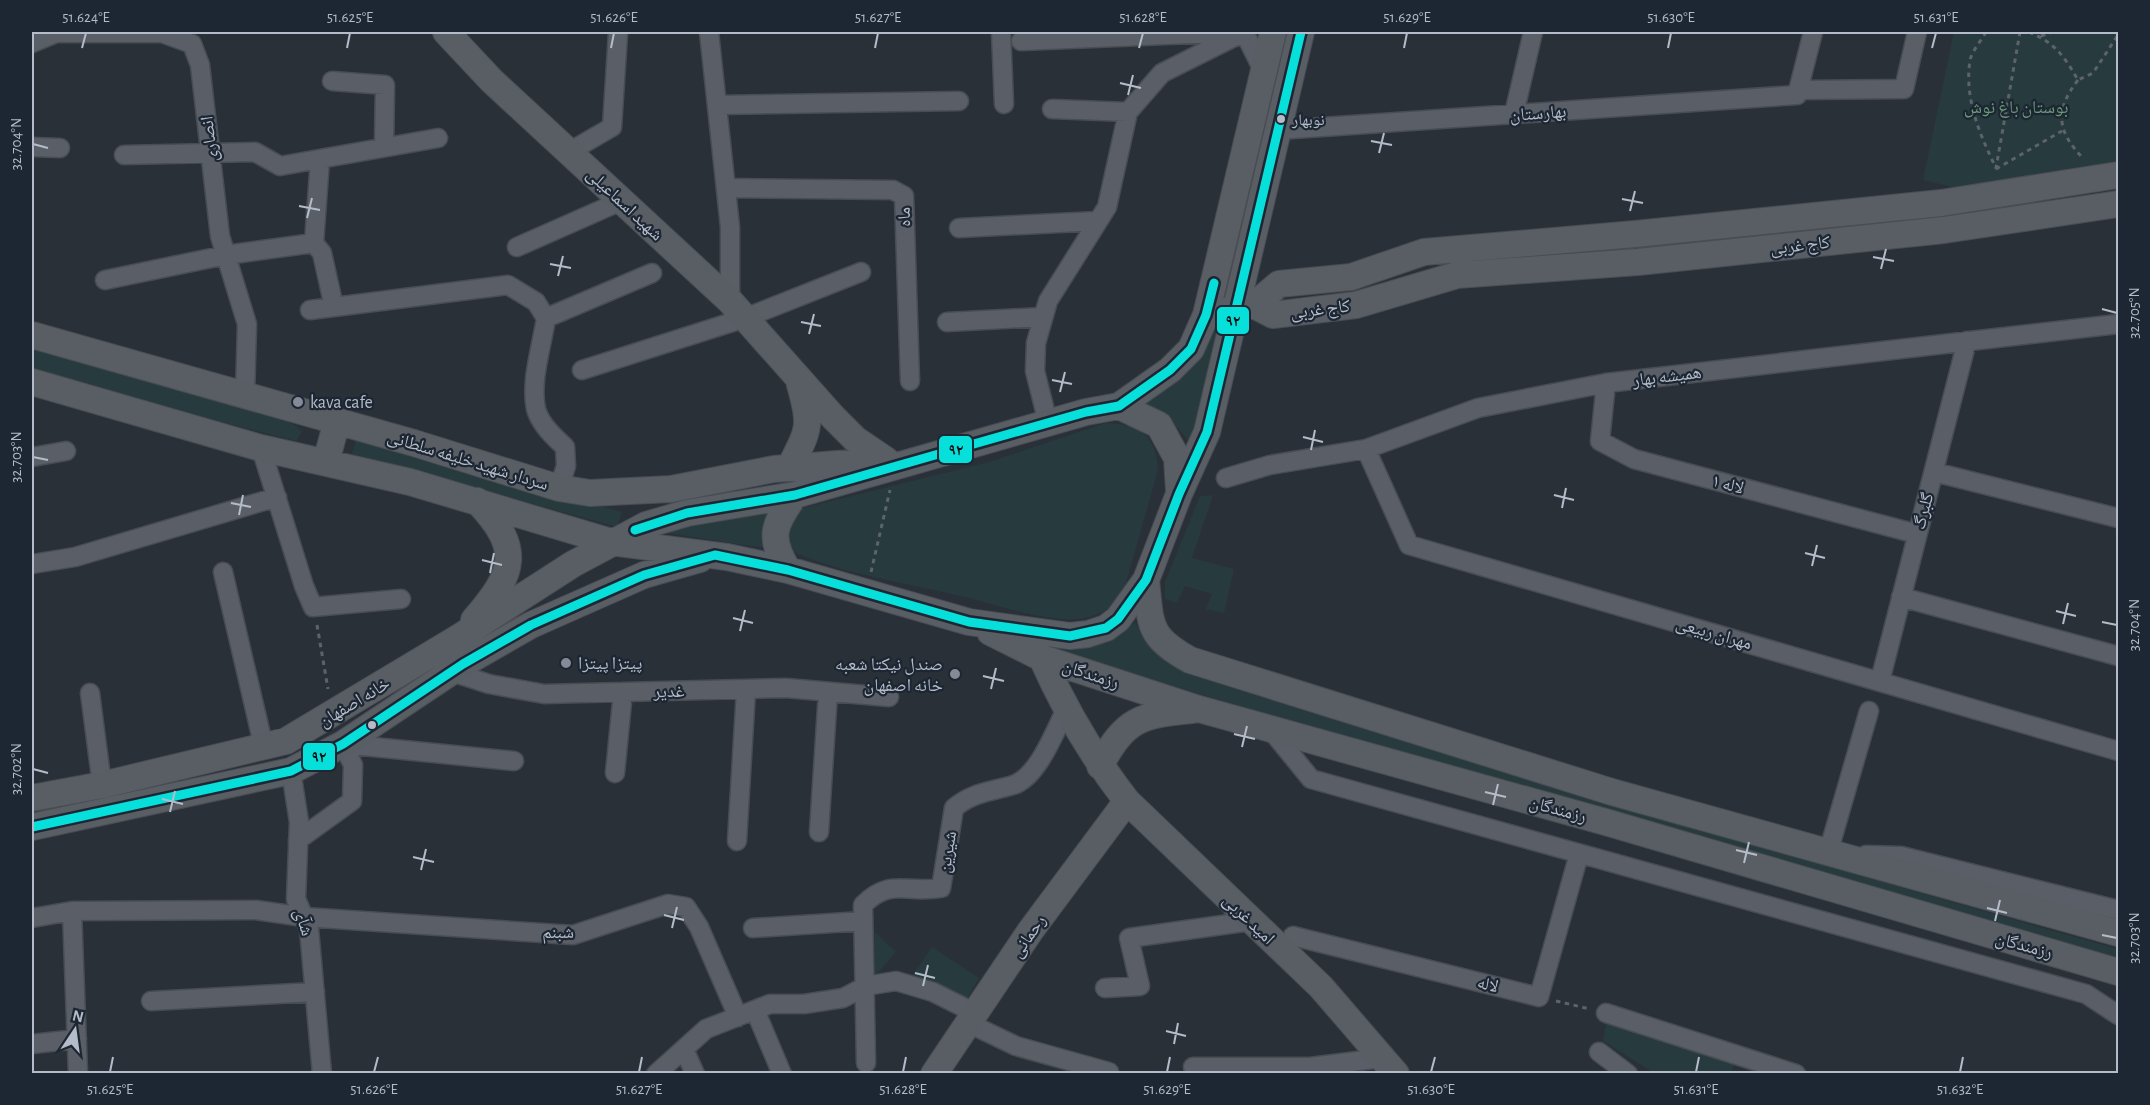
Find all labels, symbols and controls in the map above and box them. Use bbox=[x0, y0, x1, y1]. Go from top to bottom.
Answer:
text: 51.624°E bbox=[62, 10, 110, 25]
text: 51.625°E bbox=[327, 10, 373, 25]
text: 51.626°E bbox=[590, 10, 638, 25]
text: 51.627°E bbox=[855, 10, 901, 25]
text: 51.628°E bbox=[1119, 10, 1167, 25]
text: 51.629°E bbox=[1383, 10, 1431, 25]
text: 51.630°E bbox=[1647, 10, 1695, 25]
text: 51.631°E bbox=[1914, 10, 1958, 25]
park label: بوستان باغ نوش bbox=[1964, 99, 2068, 118]
street label: بهارستان bbox=[1509, 103, 1567, 126]
place label: نوبهار bbox=[1291, 112, 1325, 129]
marker: نوبهار bbox=[1275, 113, 1287, 125]
street label: انصاری bbox=[198, 115, 223, 163]
text: 32.704°N bbox=[9, 118, 24, 170]
street label: شهید اسماعیلی bbox=[582, 165, 666, 245]
street label: ماه bbox=[896, 207, 914, 227]
street label: کاج غربی bbox=[1769, 234, 1832, 260]
text: 32.705°N bbox=[2127, 287, 2142, 339]
street label: کاج غربی bbox=[1289, 297, 1352, 325]
line badge: ۹۲ bbox=[1216, 306, 1250, 335]
text: ۹۲ bbox=[1225, 313, 1241, 329]
street label: همیشه بهار bbox=[1631, 364, 1703, 391]
place label: kava cafe bbox=[310, 394, 373, 412]
marker: kava cafe bbox=[291, 395, 305, 409]
street label: سردار شهید خلیفه سلطانی bbox=[385, 428, 550, 495]
text: 32.703°N bbox=[9, 431, 24, 483]
line badge: ۹۲ bbox=[938, 435, 973, 464]
text: ۹۲ bbox=[948, 442, 964, 458]
street label: لاله ۱ bbox=[1710, 472, 1746, 498]
street label: گلبرگ bbox=[1910, 490, 1938, 532]
text: 32.704°N bbox=[2127, 599, 2142, 651]
street label: مهران ربیعی bbox=[1673, 615, 1754, 654]
place label: پیتزا پیتزا bbox=[578, 655, 642, 674]
marker: پیتزا پیتزا bbox=[559, 656, 573, 670]
place label: صندل نیکتا شعبه خانه اصفهان bbox=[835, 656, 943, 696]
street label: رزمندگان bbox=[1060, 657, 1121, 694]
marker: صندل نیکتا شعبه خانه اصفهان bbox=[948, 667, 962, 681]
street label: خانه اصفهان bbox=[316, 675, 394, 732]
street label: غدیر bbox=[652, 683, 685, 702]
unlabelled marker bbox=[366, 719, 378, 731]
line badge: ۹۲ bbox=[302, 742, 336, 771]
text: 32.702°N bbox=[9, 743, 24, 795]
text: ۹۲ bbox=[311, 749, 327, 765]
street label: رزمندگان bbox=[1527, 794, 1588, 827]
street label: شیرین bbox=[936, 830, 961, 875]
street label: امید غربی bbox=[1218, 891, 1278, 949]
street label: شآی bbox=[289, 906, 318, 938]
street label: رحمانی bbox=[1008, 912, 1051, 962]
text: 32.703°N bbox=[2127, 912, 2142, 964]
street label: شبنم bbox=[542, 924, 574, 944]
street label: رزمندگان bbox=[1993, 930, 2054, 963]
street label: لاله bbox=[1475, 974, 1500, 996]
north arrow bbox=[45, 1000, 105, 1060]
text: N bbox=[71, 1007, 85, 1025]
text: 51.625°E bbox=[87, 1082, 133, 1097]
text: 51.626°E bbox=[350, 1082, 398, 1097]
text: 51.627°E bbox=[616, 1082, 662, 1097]
text: 51.628°E bbox=[879, 1082, 927, 1097]
text: 51.629°E bbox=[1143, 1082, 1191, 1097]
text: 51.630°E bbox=[1407, 1082, 1455, 1097]
text: 51.631°E bbox=[1674, 1082, 1718, 1097]
text: 51.632°E bbox=[1937, 1082, 1983, 1097]

